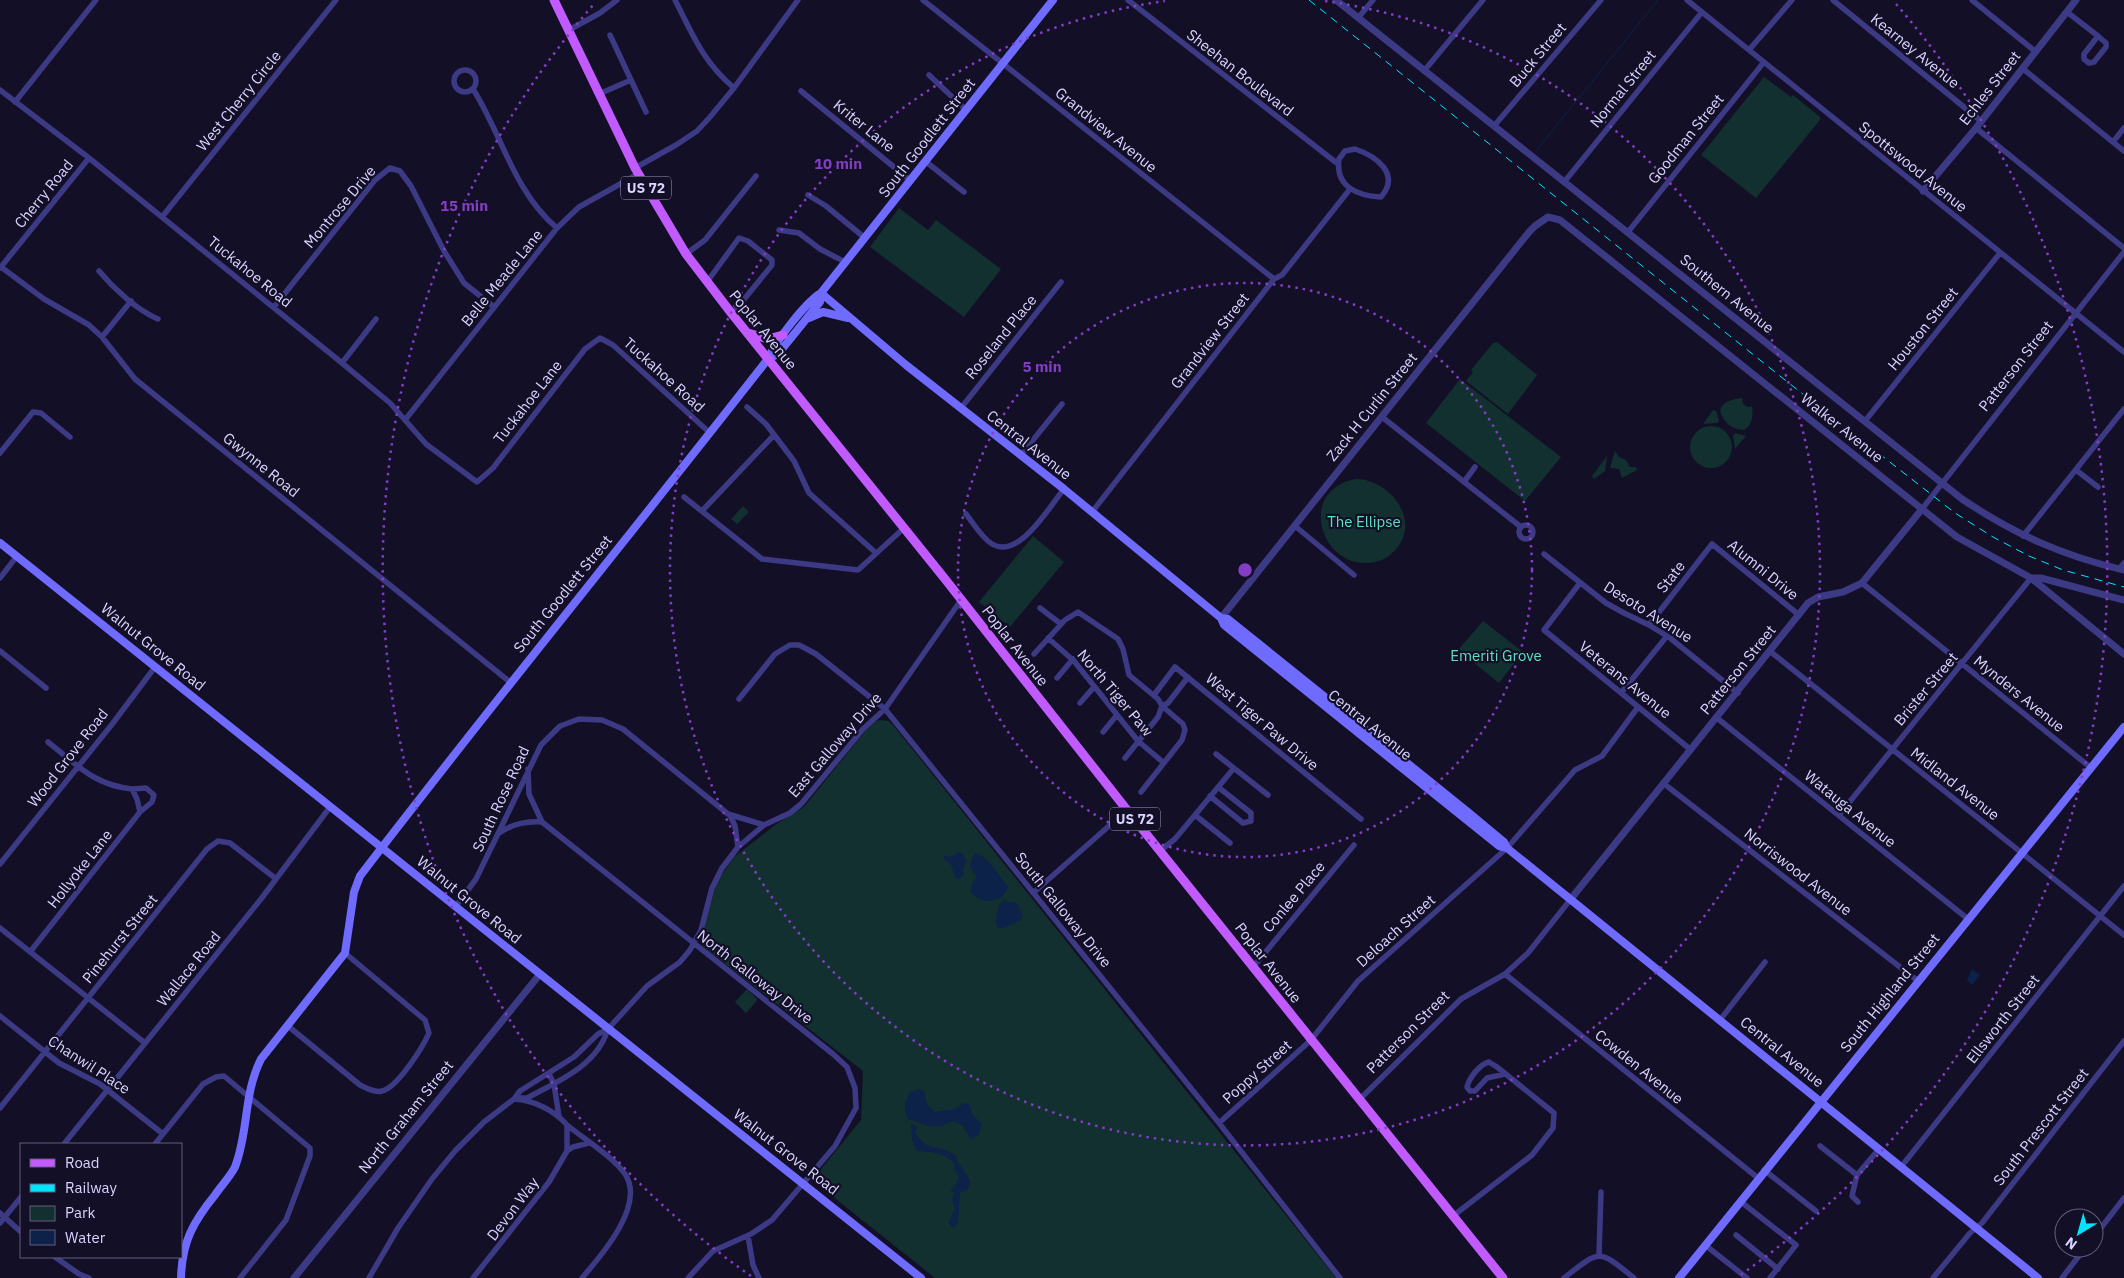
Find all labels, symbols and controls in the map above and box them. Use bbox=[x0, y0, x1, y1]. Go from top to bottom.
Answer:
street label: Kearney Avenue bbox=[1867, 9, 1964, 92]
street label: Buck Street bbox=[1505, 19, 1570, 91]
street label: Sheehan Boulevard bbox=[1183, 25, 1298, 120]
street label: Normal Street bbox=[1586, 46, 1660, 131]
street label: West Cherry Circle bbox=[192, 47, 285, 155]
street label: Echles Street bbox=[1955, 47, 2024, 129]
street label: South Goodlett Street bbox=[874, 74, 979, 201]
street label: Grandview Avenue bbox=[1052, 83, 1161, 176]
street label: Goodman Street bbox=[1644, 90, 1728, 188]
street label: Kriter Lane bbox=[830, 95, 899, 156]
street label: Spottswood Avenue bbox=[1855, 117, 1971, 216]
text: 10 min bbox=[814, 154, 862, 173]
street label: Cherry Road bbox=[10, 156, 77, 232]
street label: Montrose Drive bbox=[300, 161, 380, 252]
road number: US 72 bbox=[621, 177, 671, 200]
text: 15 min bbox=[440, 196, 488, 215]
street label: Belle Meade Lane bbox=[457, 225, 546, 330]
street label: Tuckahoe Road bbox=[204, 232, 296, 311]
street label: Southern Avenue bbox=[1677, 250, 1778, 337]
street label: Houston Street bbox=[1883, 283, 1962, 374]
street label: Poplar Avenue bbox=[725, 286, 801, 373]
street label: Grandview Street bbox=[1166, 289, 1253, 392]
street label: Roseland Place bbox=[961, 291, 1040, 383]
street label: Patterson Street bbox=[1974, 317, 2057, 415]
street label: Tuckahoe Road bbox=[620, 333, 709, 416]
street label: Zack H Curlin Street bbox=[1322, 349, 1421, 465]
street label: Tuckahoe Lane bbox=[489, 356, 566, 447]
text: 5 min bbox=[1022, 357, 1062, 376]
street label: Walker Avenue bbox=[1797, 389, 1887, 467]
street label: Central Avenue bbox=[983, 406, 1076, 484]
street label: Gwynne Road bbox=[219, 428, 303, 501]
park label: The Ellipse bbox=[1327, 512, 1401, 531]
street label: South Goodlett Street bbox=[509, 531, 616, 657]
street label: Alumni Drive bbox=[1724, 535, 1803, 604]
street label: State bbox=[1652, 557, 1689, 597]
centre of rings bbox=[1236, 561, 1254, 579]
street label: Desoto Avenue bbox=[1600, 577, 1696, 646]
street label: Walnut Grove Road bbox=[97, 599, 209, 695]
street label: Poplar Avenue bbox=[978, 602, 1053, 690]
street label: Patterson Street bbox=[1696, 621, 1780, 718]
street label: Veterans Avenue bbox=[1575, 637, 1675, 723]
street label: North Tiger Paw bbox=[1073, 645, 1158, 740]
park label: Emeriti Grove bbox=[1450, 646, 1542, 665]
street label: Brister Street bbox=[1889, 648, 1962, 729]
street label: Mynders Avenue bbox=[1970, 651, 2069, 736]
street label: West Tiger Paw Drive bbox=[1202, 669, 1323, 774]
street label: Central Avenue bbox=[1325, 685, 1416, 764]
street label: East Galloway Drive bbox=[784, 688, 885, 801]
street label: Wood Grove Road bbox=[23, 705, 112, 811]
street label: South Rose Road bbox=[468, 743, 533, 855]
street label: Midland Avenue bbox=[1907, 743, 2004, 824]
street label: Watauga Avenue bbox=[1801, 766, 1900, 851]
road number: US 72 bbox=[1110, 808, 1160, 831]
street label: Norriswood Avenue bbox=[1741, 824, 1856, 920]
street label: Hollyoke Lane bbox=[43, 826, 116, 912]
street label: South Galloway Drive bbox=[1011, 848, 1116, 971]
street label: Walnut Grove Road bbox=[413, 852, 525, 948]
street label: Conlee Place bbox=[1258, 857, 1329, 936]
street label: Pinehurst Street bbox=[78, 890, 161, 987]
street label: Deloach Street bbox=[1352, 890, 1439, 971]
street label: Poplar Avenue bbox=[1231, 919, 1306, 1007]
street label: North Galloway Drive bbox=[694, 925, 817, 1028]
street label: Wallace Road bbox=[153, 927, 225, 1010]
street label: South Highland Street bbox=[1836, 929, 1943, 1056]
street label: Ellsworth Street bbox=[1962, 970, 2043, 1067]
street label: Patterson Street bbox=[1362, 986, 1453, 1077]
street label: Central Avenue bbox=[1737, 1012, 1828, 1091]
street label: Cowden Avenue bbox=[1591, 1025, 1687, 1108]
street label: Chanwil Place bbox=[45, 1031, 134, 1098]
street label: Poppy Street bbox=[1218, 1036, 1295, 1108]
street label: North Graham Street bbox=[354, 1056, 457, 1177]
street label: South Prescott Street bbox=[1989, 1064, 2092, 1189]
street label: Walnut Grove Road bbox=[730, 1104, 843, 1199]
legend bbox=[20, 1143, 182, 1258]
text: Road bbox=[65, 1153, 100, 1172]
street label: Devon Way bbox=[483, 1173, 543, 1244]
text: Railway bbox=[65, 1178, 118, 1197]
text: Park bbox=[65, 1203, 95, 1222]
north arrow bbox=[2054, 1208, 2104, 1258]
text: Water bbox=[65, 1228, 106, 1247]
text: N bbox=[2062, 1233, 2081, 1254]

